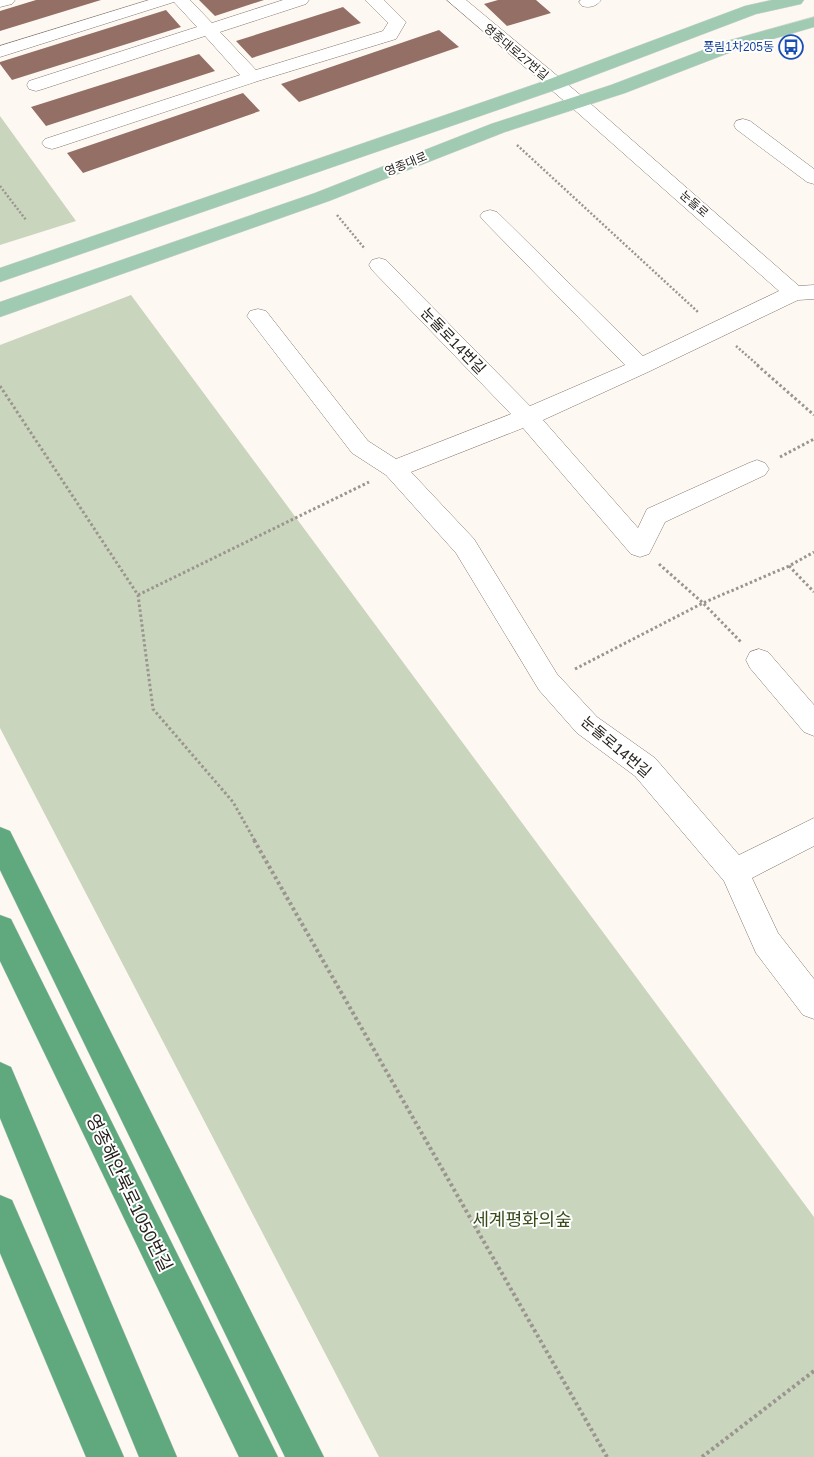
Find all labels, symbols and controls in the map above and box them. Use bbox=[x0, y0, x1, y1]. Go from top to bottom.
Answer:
street label: 영종대로27번길 bbox=[481, 21, 551, 83]
bus stop icon: 풍림1차205동 bbox=[778, 34, 804, 60]
place label: 풍림1차205동 bbox=[703, 40, 774, 54]
street label: 영종대로 bbox=[383, 149, 429, 179]
street label: 눈돌로 bbox=[677, 188, 711, 220]
street label: 눈돌로14번길 bbox=[417, 304, 489, 377]
street label: 눈돌로14번길 bbox=[578, 713, 655, 781]
street label: 영종해안북로1050번길 bbox=[82, 1111, 176, 1275]
park label: 세계평화의숲 bbox=[472, 1210, 572, 1230]

